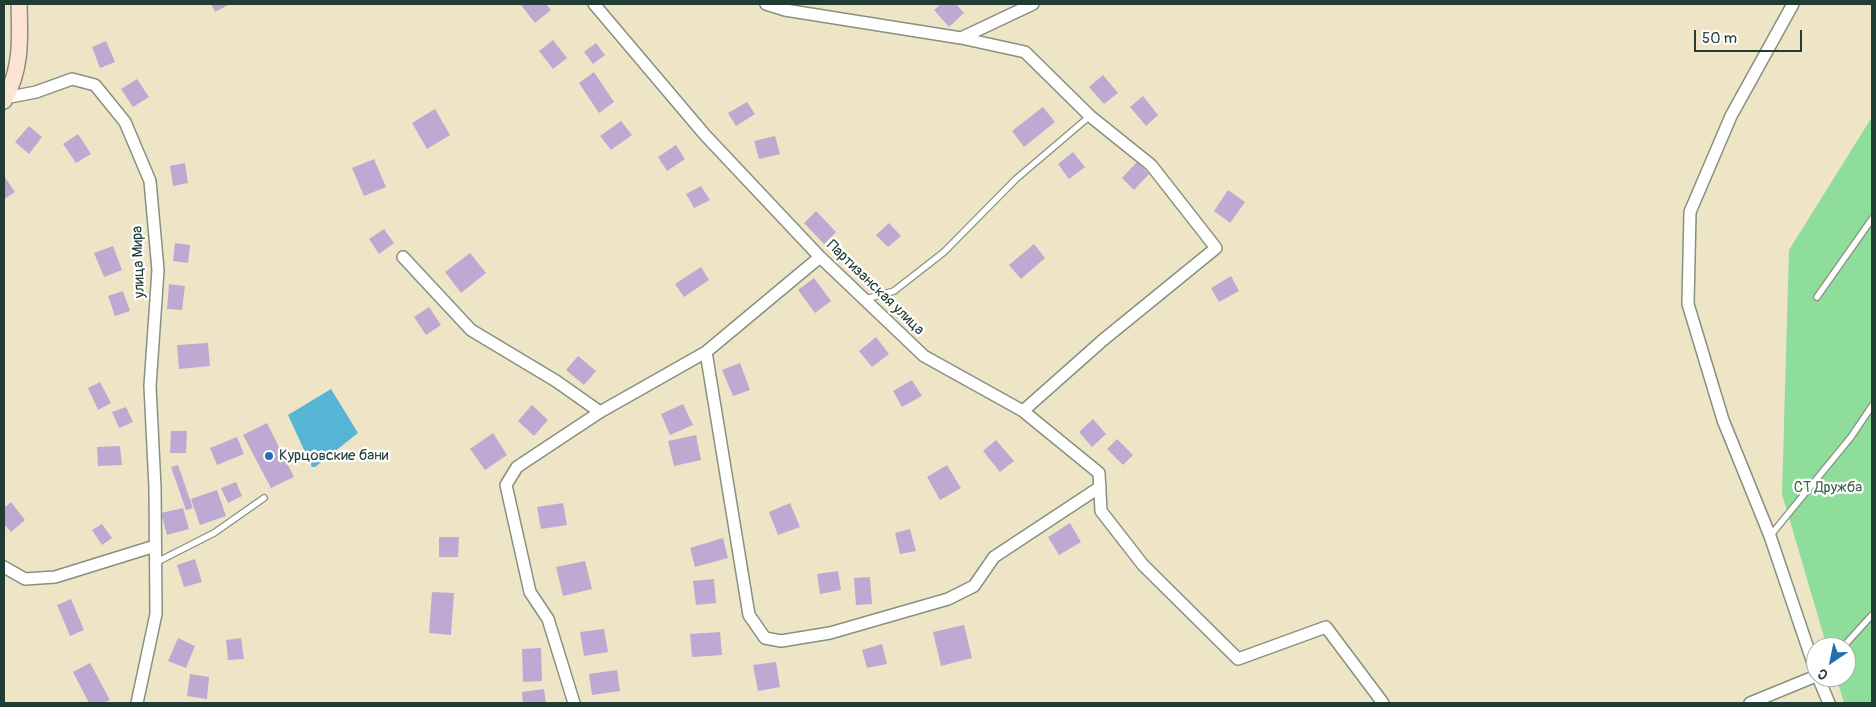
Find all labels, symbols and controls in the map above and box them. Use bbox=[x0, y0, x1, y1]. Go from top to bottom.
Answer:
scale bar bbox=[1696, 20, 1804, 52]
text: 50 m bbox=[1702, 29, 1737, 48]
street label: улица Мира bbox=[129, 226, 149, 298]
street label: Партизанская улица bbox=[822, 237, 928, 339]
place label: Курцовские бани bbox=[279, 447, 388, 465]
marker: Курцовские бани bbox=[263, 450, 275, 462]
park label: СТ Дружба bbox=[1794, 479, 1862, 497]
north arrow bbox=[1806, 637, 1856, 687]
text: С bbox=[1815, 665, 1831, 683]

